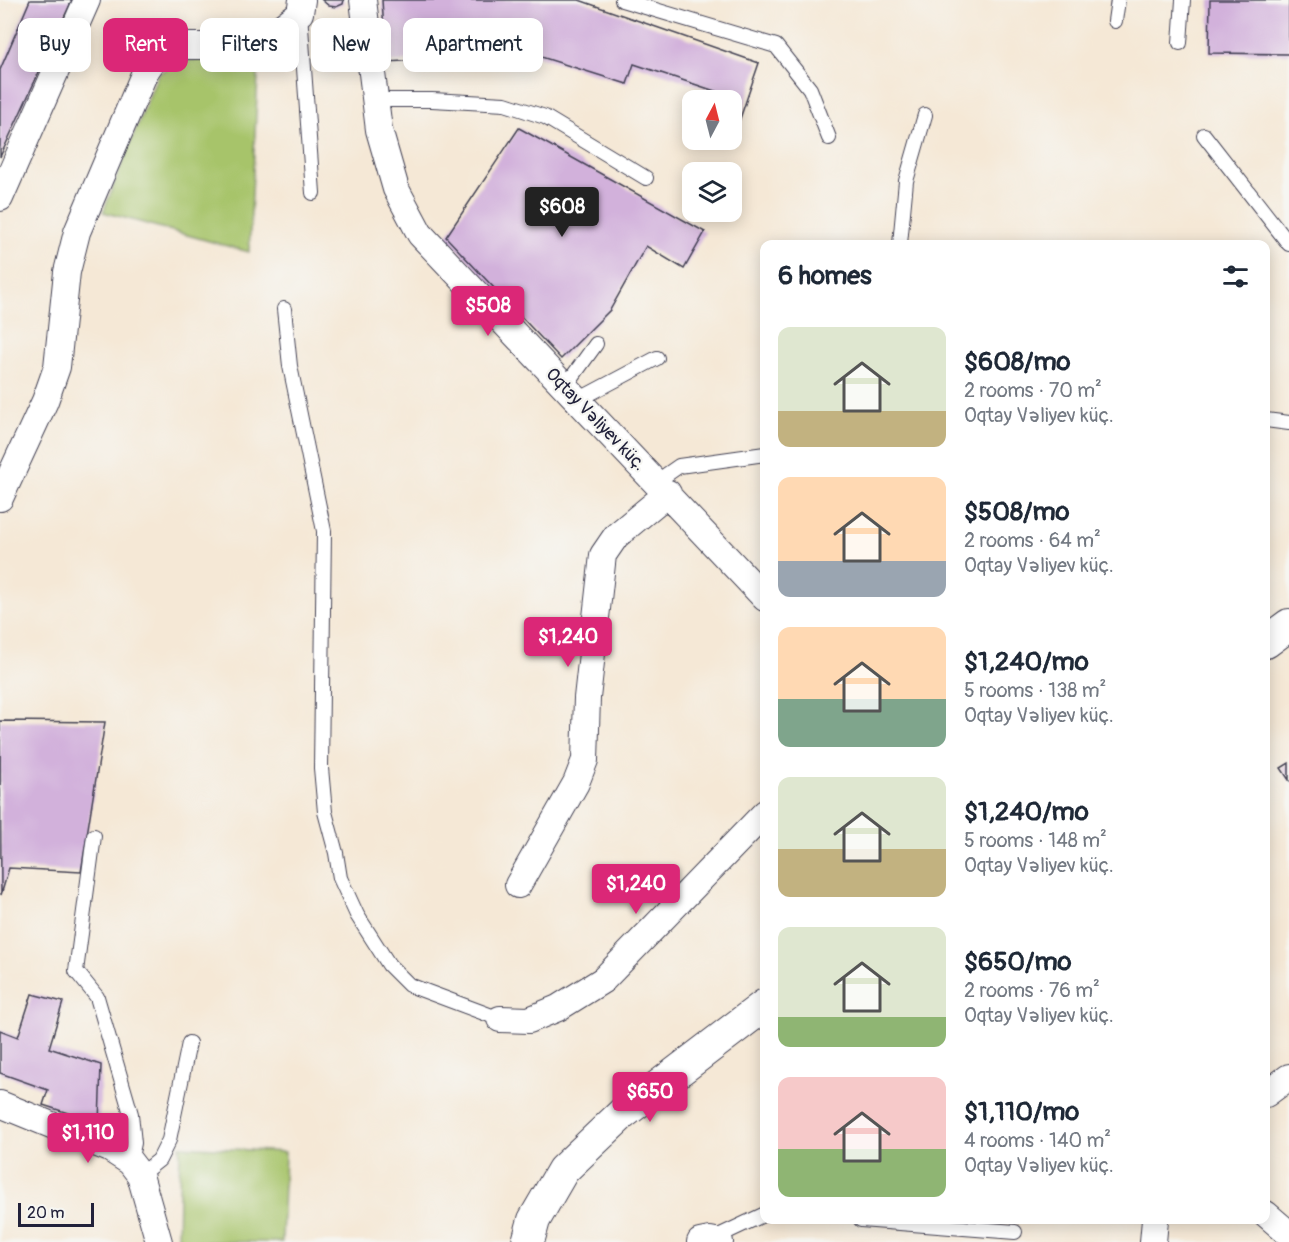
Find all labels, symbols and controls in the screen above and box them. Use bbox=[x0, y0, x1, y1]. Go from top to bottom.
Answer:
chip: Buy bbox=[18, 18, 91, 72]
chip: Rent bbox=[103, 18, 188, 72]
chip: Filters bbox=[200, 18, 299, 72]
chip: New bbox=[311, 18, 391, 72]
chip: Apartment bbox=[403, 18, 543, 72]
north arrow bbox=[682, 90, 742, 150]
map controls bbox=[682, 90, 742, 222]
button: layers bbox=[682, 162, 742, 222]
pin: $608 bbox=[526, 187, 598, 238]
text: $608 bbox=[539, 194, 585, 219]
text: 6 homes bbox=[778, 260, 872, 292]
icon: filters bbox=[1219, 260, 1252, 293]
pin: $508 bbox=[452, 286, 524, 337]
text: $508 bbox=[465, 293, 511, 318]
text: $608/mo bbox=[964, 346, 1070, 378]
icon: home bbox=[826, 351, 898, 423]
street label: Oqtay Vəliyev küç. bbox=[541, 363, 651, 476]
text: 2 rooms · 70 m² bbox=[964, 378, 1102, 403]
text: Oqtay Vəliyev küç. bbox=[964, 403, 1114, 428]
text: $508/mo bbox=[964, 496, 1069, 528]
icon: home bbox=[826, 501, 898, 573]
text: 2 rooms · 64 m² bbox=[964, 528, 1101, 553]
text: Oqtay Vəliyev küç. bbox=[964, 553, 1114, 578]
pin: $1,240 bbox=[519, 617, 617, 668]
text: $1,240 bbox=[538, 624, 598, 649]
text: $1,240/mo bbox=[964, 646, 1089, 678]
icon: home bbox=[826, 651, 898, 723]
text: 5 rooms · 138 m² bbox=[964, 678, 1106, 703]
text: Oqtay Vəliyev küç. bbox=[964, 703, 1114, 728]
text: $1,240/mo bbox=[964, 796, 1089, 828]
icon: home bbox=[826, 801, 898, 873]
text: 5 rooms · 148 m² bbox=[964, 828, 1107, 853]
text: Oqtay Vəliyev küç. bbox=[964, 853, 1114, 878]
pin: $1,240 bbox=[587, 864, 685, 915]
text: $1,240 bbox=[606, 871, 666, 896]
text: $650/mo bbox=[964, 946, 1071, 978]
icon: home bbox=[826, 951, 898, 1023]
text: 2 rooms · 76 m² bbox=[964, 978, 1100, 1003]
text: Oqtay Vəliyev küç. bbox=[964, 1003, 1114, 1028]
pin: $650 bbox=[614, 1072, 686, 1123]
text: $650 bbox=[627, 1079, 673, 1104]
text: $1,110/mo bbox=[964, 1096, 1079, 1128]
icon: home bbox=[826, 1101, 898, 1173]
pin: $1,110 bbox=[39, 1113, 137, 1164]
text: $1,110 bbox=[61, 1120, 115, 1145]
text: 4 rooms · 140 m² bbox=[964, 1128, 1111, 1153]
text: Oqtay Vəliyev küç. bbox=[964, 1153, 1114, 1178]
scale bar bbox=[18, 1200, 94, 1228]
text: 20 m bbox=[27, 1203, 65, 1223]

